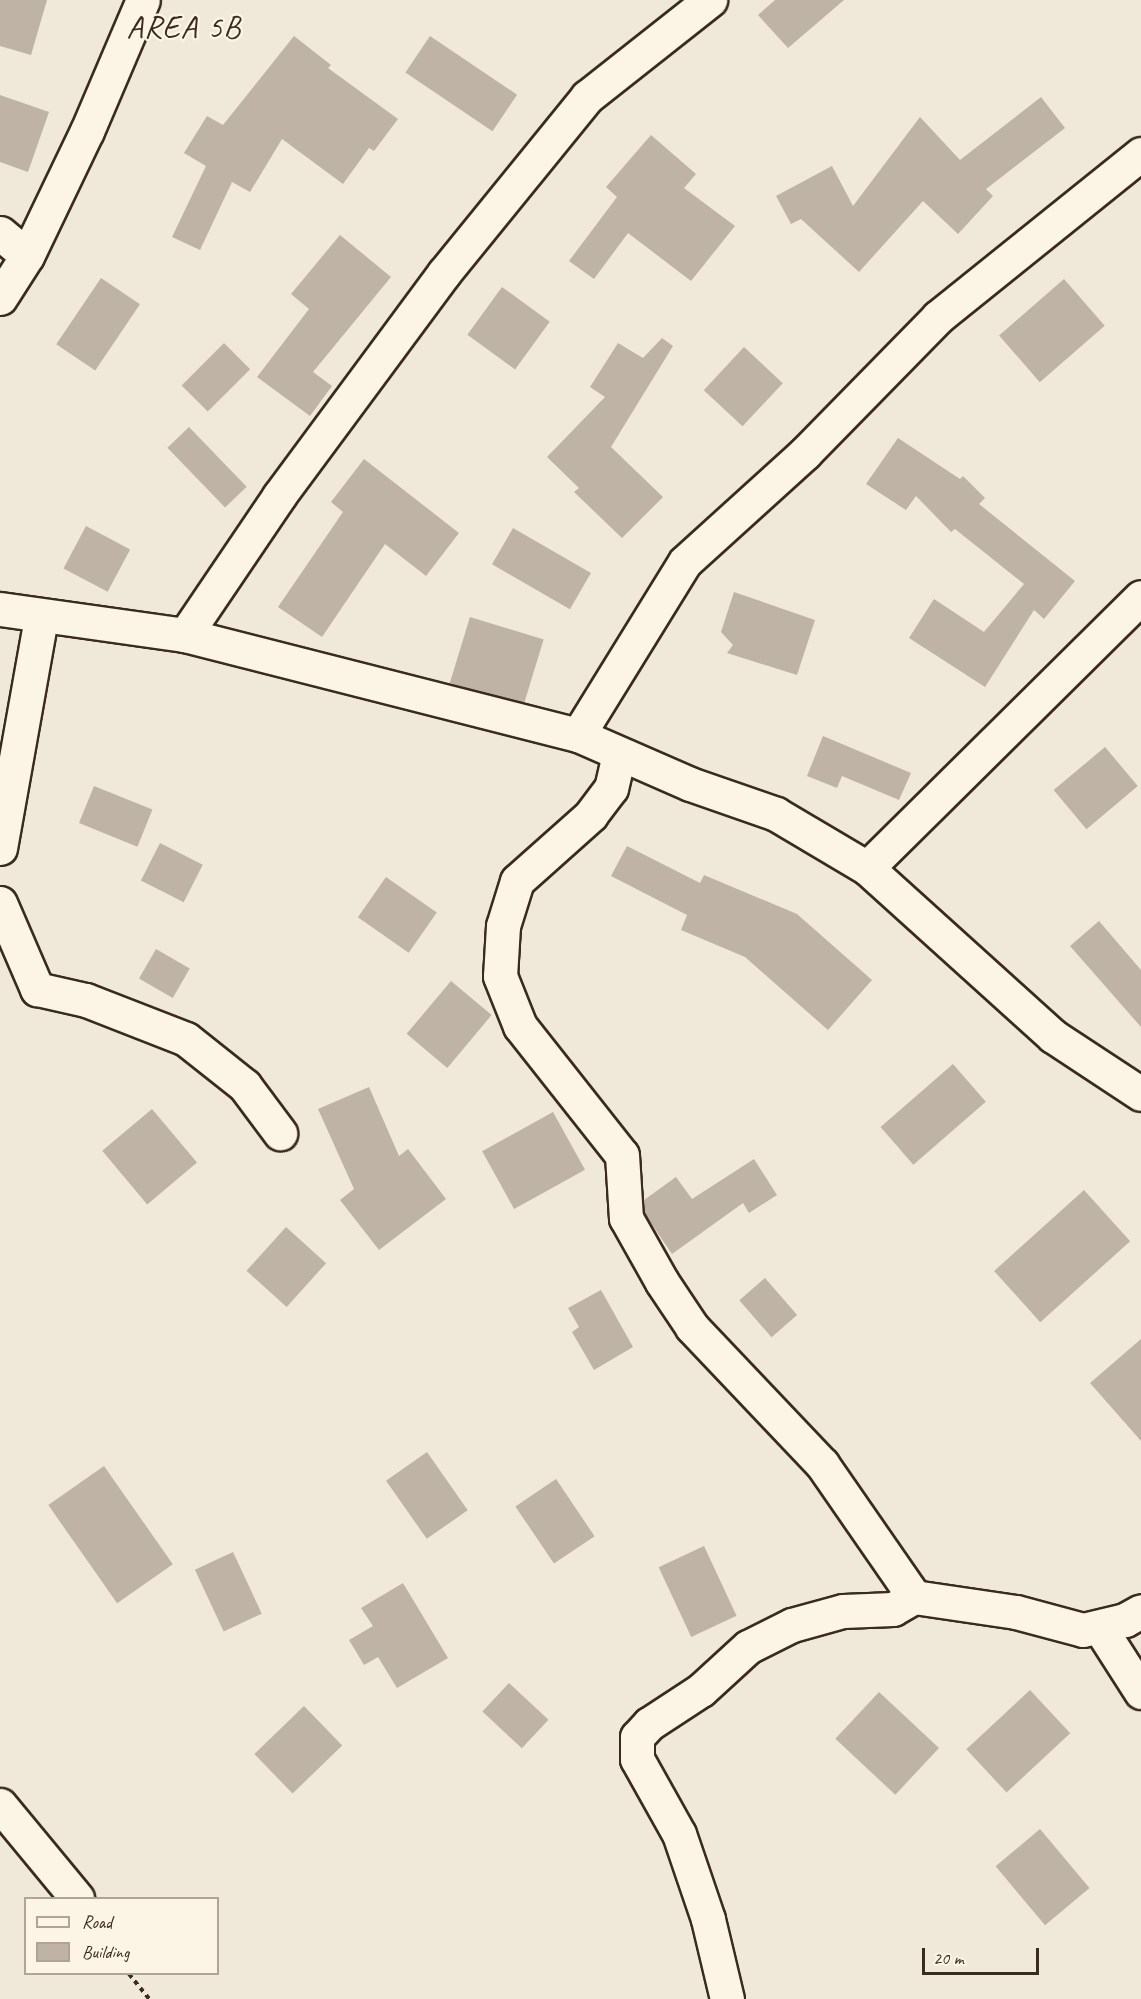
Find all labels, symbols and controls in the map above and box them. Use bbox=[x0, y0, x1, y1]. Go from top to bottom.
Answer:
district label: AREA 5B bbox=[127, 8, 241, 46]
legend bbox=[24, 1897, 219, 1975]
text: Road bbox=[82, 1911, 112, 1933]
scale bar bbox=[925, 1936, 1042, 1974]
text: Building bbox=[82, 1941, 129, 1963]
text: 20 m bbox=[933, 1947, 964, 1969]

